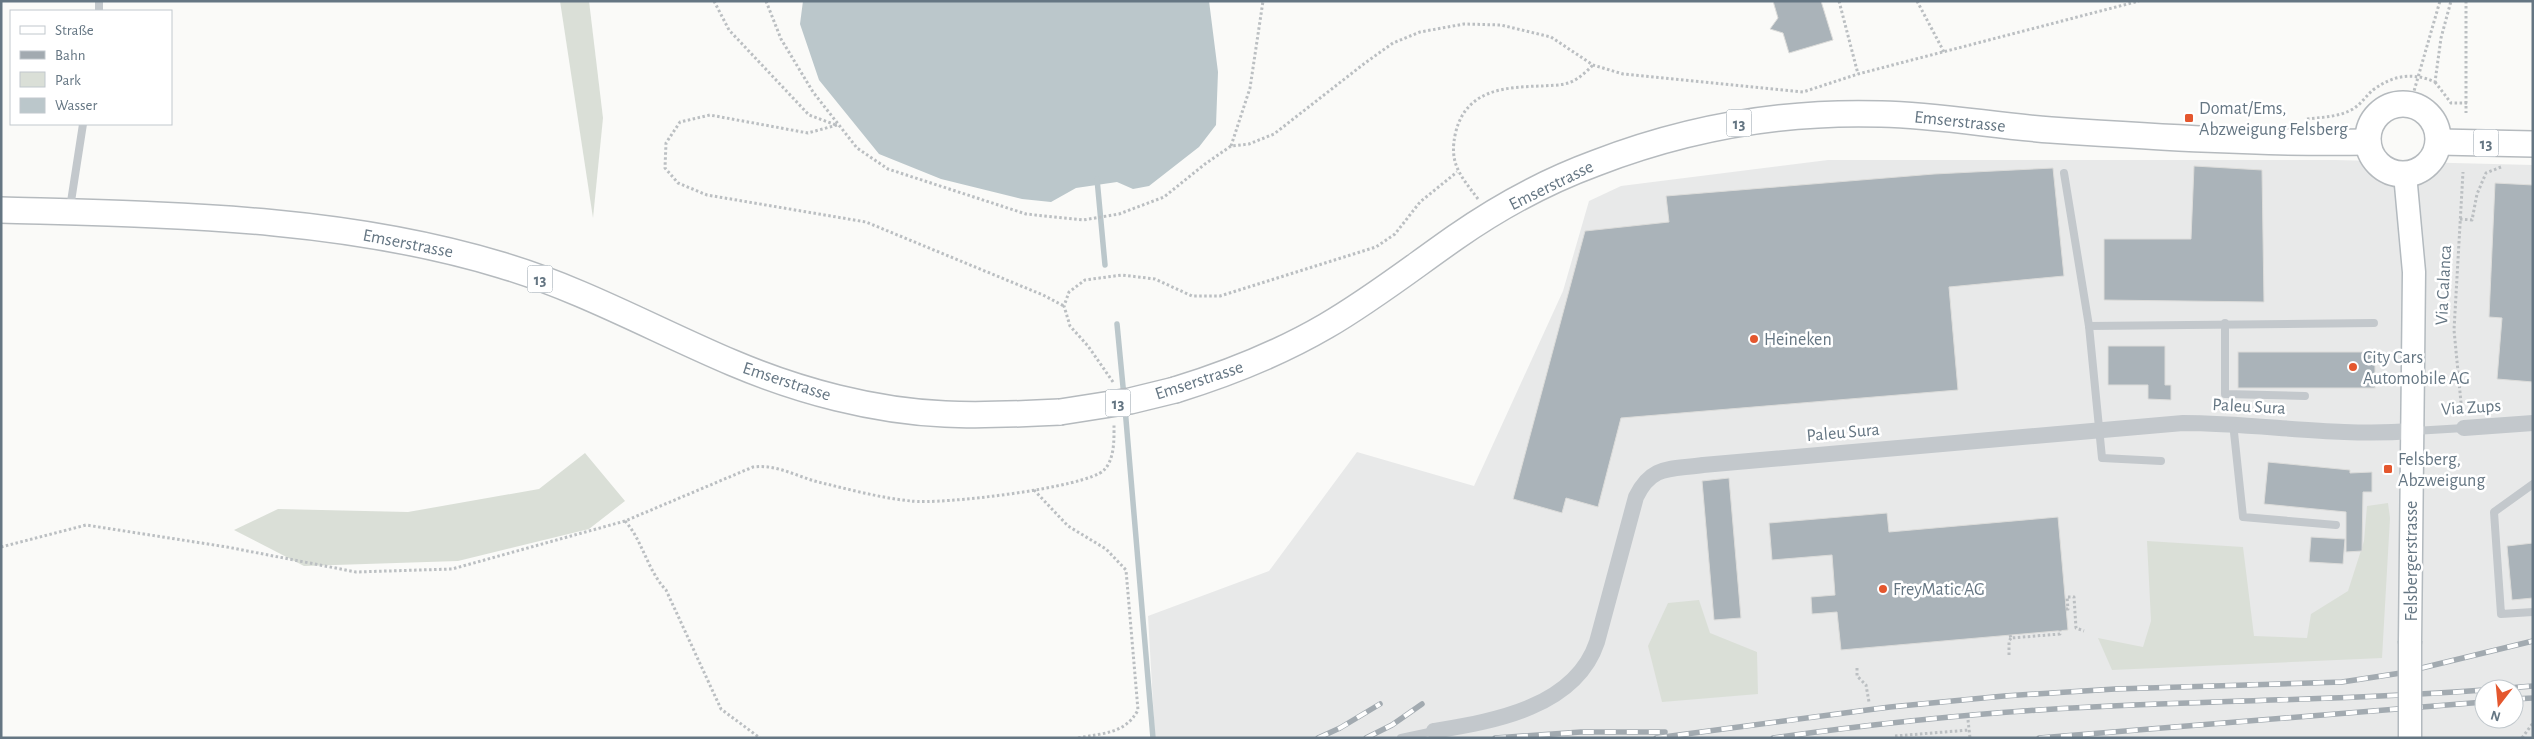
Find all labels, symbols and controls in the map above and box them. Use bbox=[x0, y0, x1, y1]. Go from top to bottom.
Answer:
legend bbox=[10, 10, 172, 125]
text: Straße bbox=[55, 23, 94, 38]
text: Bahn bbox=[55, 48, 85, 63]
text: Park bbox=[55, 73, 81, 88]
text: Wasser bbox=[55, 98, 98, 113]
place label: Domat/Ems, Abzweigung Felsberg bbox=[2199, 100, 2348, 139]
street label: Emserstrasse bbox=[1913, 108, 2006, 136]
road number: 13 bbox=[1726, 110, 1752, 136]
marker: Domat/Ems, Abzweigung Felsberg bbox=[2183, 112, 2195, 124]
road number: 13 bbox=[2474, 130, 2498, 156]
street label: Emserstrasse bbox=[1506, 158, 1597, 214]
street label: Emserstrasse bbox=[361, 226, 455, 262]
street label: Via Calanca bbox=[2433, 244, 2455, 326]
road number: 13 bbox=[528, 266, 552, 292]
place label: Heineken bbox=[1764, 331, 1832, 349]
marker: Heineken bbox=[1748, 333, 1760, 345]
place label: City Cars Automobile AG bbox=[2363, 349, 2470, 388]
street label: Emserstrasse bbox=[1153, 358, 1246, 404]
street label: Emserstrasse bbox=[740, 359, 833, 405]
marker: City Cars Automobile AG bbox=[2347, 361, 2359, 373]
road number: 13 bbox=[1106, 389, 1130, 416]
street label: Paleu Sura bbox=[2212, 396, 2286, 418]
street label: Via Zups bbox=[2441, 397, 2502, 419]
street label: Paleu Sura bbox=[1806, 421, 1881, 445]
place label: Felsberg, Abzweigung bbox=[2398, 451, 2485, 490]
marker: Felsberg, Abzweigung bbox=[2382, 463, 2394, 475]
street label: Felsbergerstrasse bbox=[2403, 501, 2421, 621]
place label: FreyMatic AG bbox=[1893, 581, 1985, 599]
marker: FreyMatic AG bbox=[1877, 583, 1889, 595]
north arrow bbox=[2474, 679, 2524, 729]
text: N bbox=[2489, 707, 2502, 724]

